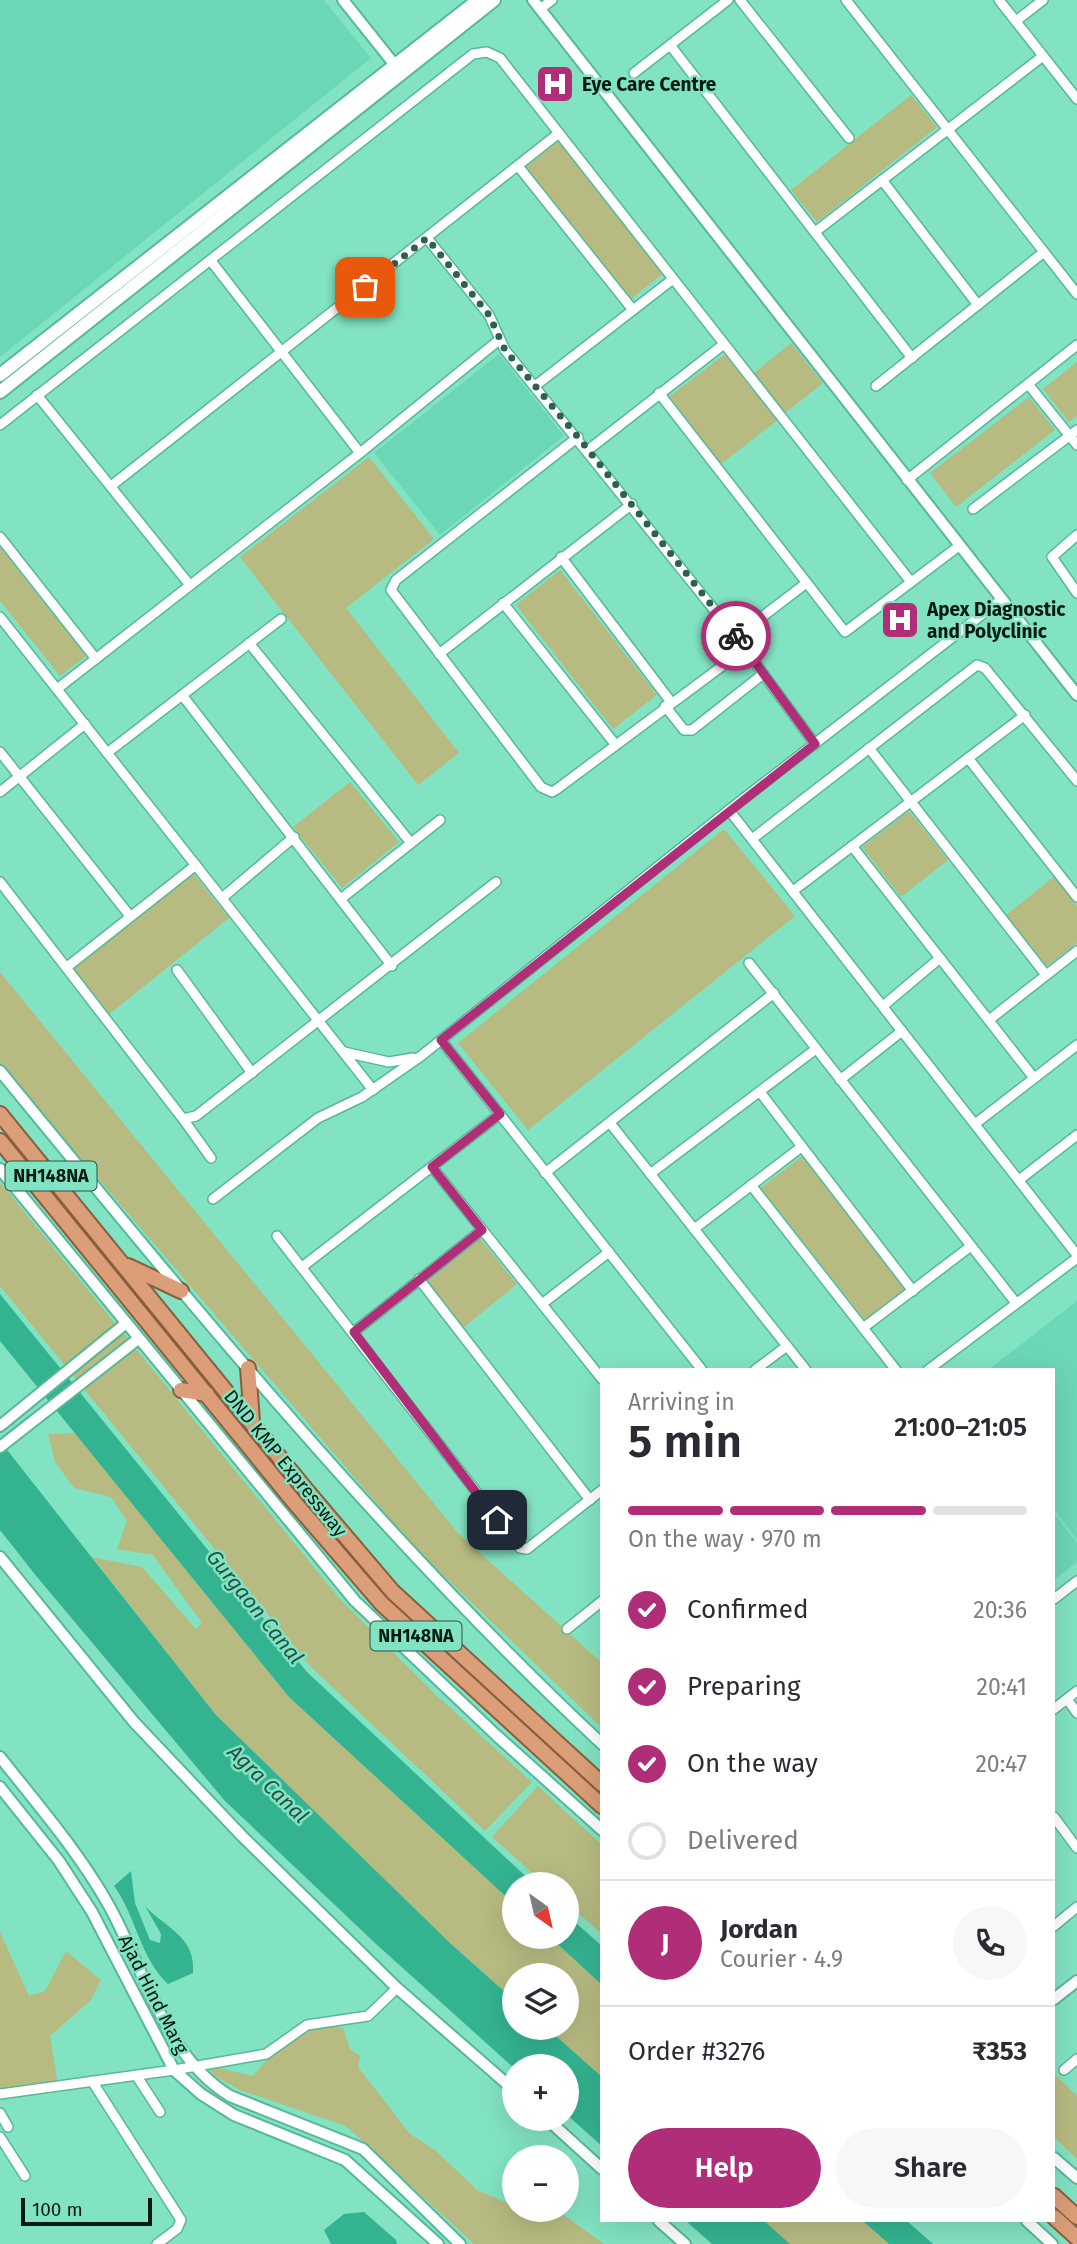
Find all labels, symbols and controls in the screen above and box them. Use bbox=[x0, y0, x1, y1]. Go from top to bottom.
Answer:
hospital icon: Eye Care Centre bbox=[534, 63, 576, 105]
place label: Eye Care Centre bbox=[582, 73, 716, 96]
pin bbox=[335, 257, 395, 317]
icon: bag bbox=[346, 268, 384, 306]
place label: Apex Diagnostic and Polyclinic bbox=[926, 598, 1065, 643]
hospital icon: Apex Diagnostic and Polyclinic bbox=[879, 599, 921, 641]
courier bbox=[701, 601, 771, 671]
icon: bike bbox=[717, 617, 755, 655]
road number: NH148NA bbox=[5, 1162, 96, 1190]
street label: DND KMP Expressway bbox=[219, 1385, 352, 1542]
text: Arriving in bbox=[628, 1388, 735, 1416]
text: 21:00–21:05 bbox=[894, 1412, 1027, 1443]
text: 5 min bbox=[628, 1414, 742, 1469]
pin bbox=[467, 1490, 527, 1550]
icon: home bbox=[478, 1501, 516, 1539]
text: On the way · 970 m bbox=[628, 1525, 822, 1553]
water label: Gurgaon Canal bbox=[201, 1544, 309, 1670]
icon: check bbox=[628, 1591, 666, 1629]
text: Confirmed bbox=[687, 1594, 808, 1625]
text: 20:36 bbox=[973, 1596, 1027, 1624]
road number: NH148NA bbox=[370, 1622, 462, 1651]
icon: check bbox=[628, 1668, 666, 1706]
text: Preparing bbox=[687, 1671, 800, 1702]
text: 20:41 bbox=[977, 1673, 1027, 1701]
water label: Agra Canal bbox=[221, 1738, 314, 1829]
icon: check bbox=[628, 1745, 666, 1783]
text: On the way bbox=[687, 1748, 818, 1779]
text: 20:47 bbox=[975, 1750, 1027, 1778]
text: Delivered bbox=[687, 1825, 799, 1856]
north arrow bbox=[502, 1872, 579, 1950]
map controls bbox=[502, 1872, 579, 2222]
button: phone bbox=[953, 1906, 1027, 1980]
text: Jordan bbox=[720, 1914, 798, 1945]
text: J bbox=[661, 1928, 669, 1959]
street label: Ajad Hind Marg bbox=[114, 1931, 194, 2058]
text: Courier · 4.9 bbox=[720, 1945, 843, 1973]
button: layers bbox=[502, 1963, 579, 2040]
text: Order #3276 bbox=[628, 2036, 765, 2067]
text: ₹353 bbox=[972, 2036, 1027, 2067]
button: + bbox=[502, 2054, 579, 2131]
button: Help bbox=[628, 2128, 821, 2208]
button: Share bbox=[835, 2128, 1027, 2208]
button: − bbox=[502, 2145, 579, 2222]
scale bar bbox=[21, 2195, 152, 2227]
text: 100 m bbox=[32, 2198, 83, 2221]

